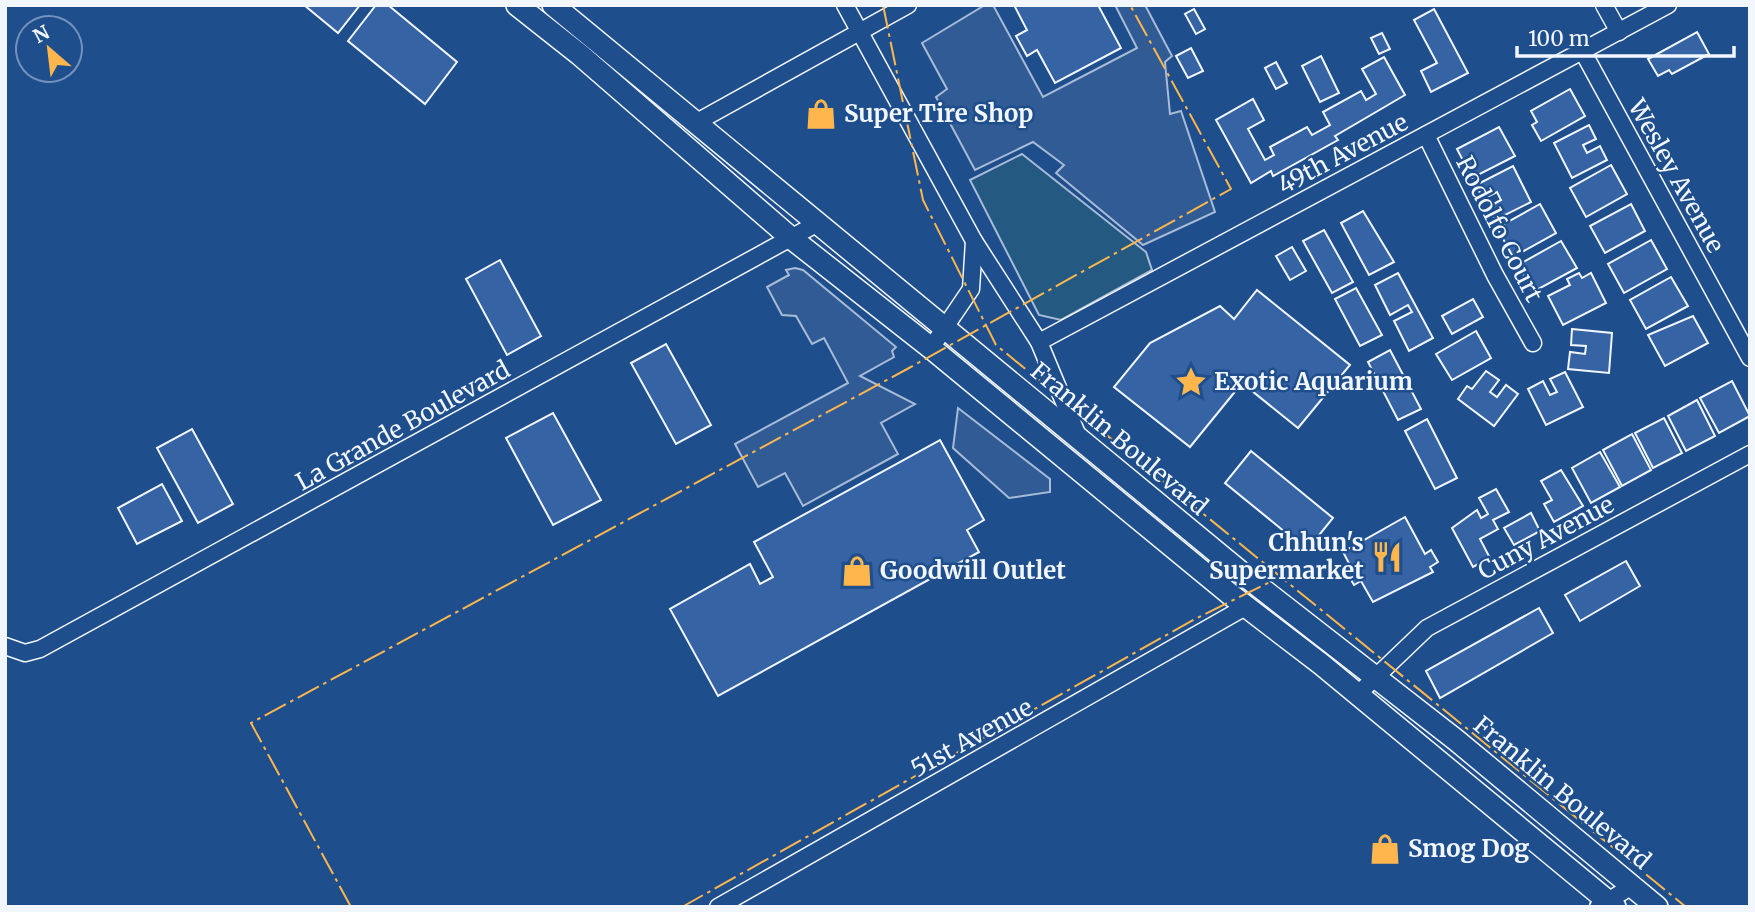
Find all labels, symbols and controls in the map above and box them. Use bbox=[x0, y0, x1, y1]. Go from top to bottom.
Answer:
north arrow bbox=[14, 14, 84, 84]
scale bar bbox=[1517, 14, 1734, 58]
text: N bbox=[29, 20, 53, 48]
text: 100 m bbox=[1528, 25, 1590, 52]
street label: Wesley Avenue bbox=[1621, 93, 1731, 258]
shop icon: Super Tire Shop bbox=[804, 97, 838, 131]
place label: Super Tire Shop bbox=[844, 98, 1033, 129]
street label: 49th Avenue bbox=[1272, 106, 1413, 201]
street label: Rodolfo Court bbox=[1449, 151, 1550, 308]
street label: La Grande Boulevard bbox=[290, 354, 515, 497]
street label: Franklin Boulevard bbox=[1024, 355, 1214, 522]
place icon: Exotic Aquarium bbox=[1174, 365, 1208, 399]
place label: Exotic Aquarium bbox=[1214, 366, 1413, 397]
street label: Cuny Avenue bbox=[1472, 489, 1619, 586]
place label: Chhun's Supermarket bbox=[1209, 527, 1364, 586]
restaurant icon: Chhun's Supermarket bbox=[1370, 540, 1404, 574]
shop icon: Goodwill Outlet bbox=[840, 554, 874, 588]
place label: Goodwill Outlet bbox=[880, 555, 1066, 586]
street label: 51st Avenue bbox=[905, 691, 1038, 784]
street label: Franklin Boulevard bbox=[1467, 709, 1657, 876]
shop icon: Smog Dog bbox=[1368, 832, 1402, 866]
place label: Smog Dog bbox=[1408, 833, 1529, 864]

